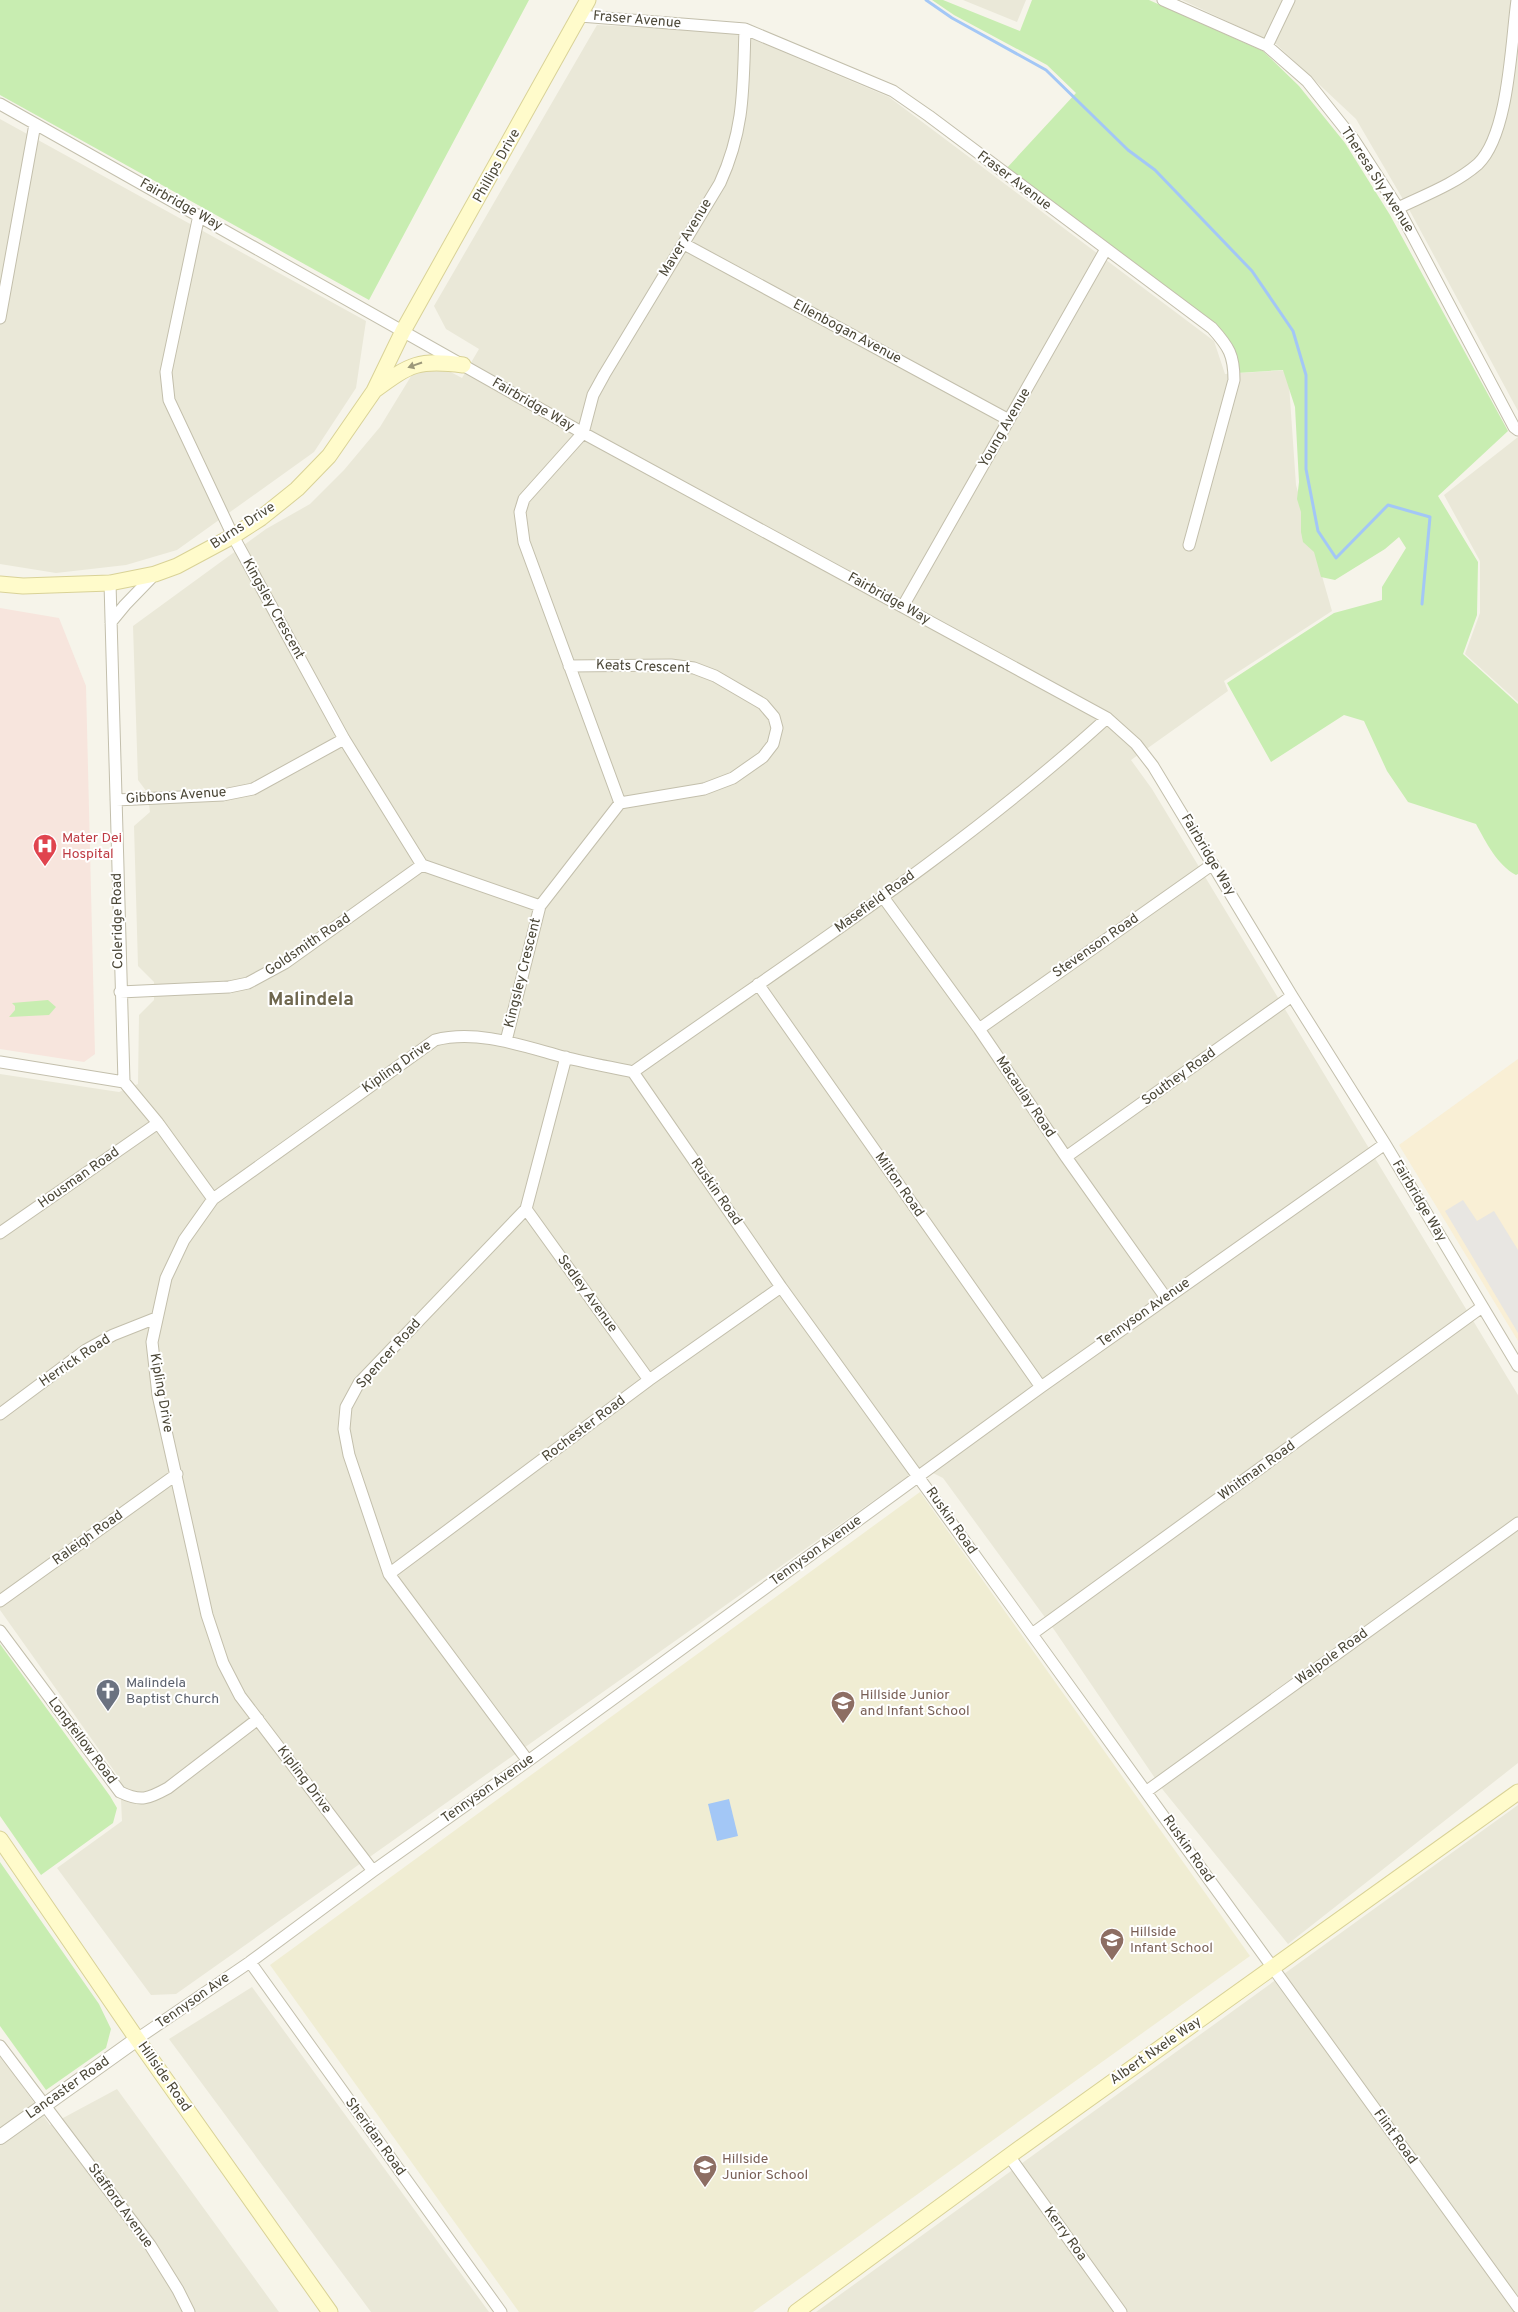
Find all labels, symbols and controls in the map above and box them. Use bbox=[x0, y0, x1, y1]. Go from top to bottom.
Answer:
street label: Fraser Avenue bbox=[592, 8, 682, 32]
street label: Theresa Sly Avenue bbox=[1337, 124, 1417, 236]
street label: Phillips Drive bbox=[470, 126, 524, 206]
street label: Fraser Avenue bbox=[974, 148, 1054, 214]
street label: Fairbridge Way bbox=[137, 175, 225, 235]
street label: Maver Avenue bbox=[656, 196, 716, 280]
street label: Ellenbogan Avenue bbox=[790, 296, 904, 368]
one-way arrow bbox=[407, 362, 422, 370]
street label: Fairbridge Way bbox=[489, 375, 577, 435]
street label: Young Avenue bbox=[975, 385, 1035, 471]
street label: Burns Drive bbox=[208, 499, 278, 553]
street label: Kingsley Crescent bbox=[238, 556, 308, 662]
street label: Fairbridge Way bbox=[845, 569, 933, 629]
street label: Keats Crescent bbox=[596, 657, 690, 677]
street label: Gibbons Avenue bbox=[125, 784, 227, 808]
street label: Fairbridge Way bbox=[1177, 811, 1239, 899]
place label: Mater Dei Hospital bbox=[62, 830, 122, 863]
hospital icon: Mater Dei Hospital bbox=[32, 833, 58, 867]
street label: Masefield Road bbox=[832, 867, 918, 937]
street label: Coleridge Road bbox=[109, 873, 127, 969]
street label: Goldsmith Road bbox=[262, 910, 354, 980]
street label: Stevenson Road bbox=[1050, 910, 1142, 982]
street label: Kingsley Crescent bbox=[501, 916, 545, 1030]
district label: Malindela bbox=[268, 988, 354, 1012]
street label: Kipling Drive bbox=[359, 1037, 435, 1097]
street label: Southey Road bbox=[1139, 1044, 1219, 1110]
street label: Macaulay Road bbox=[991, 1053, 1059, 1141]
street label: Housman Road bbox=[35, 1144, 123, 1212]
street label: Milton Road bbox=[871, 1149, 927, 1221]
street label: Ruskin Road bbox=[687, 1155, 745, 1229]
street label: Fairbridge Way bbox=[1388, 1157, 1450, 1245]
street label: Sedley Avenue bbox=[553, 1252, 621, 1336]
street label: Tennyson Avenue bbox=[1094, 1275, 1194, 1351]
street label: Spencer Road bbox=[353, 1316, 425, 1392]
street label: Herrick Road bbox=[36, 1331, 114, 1391]
street label: Kipling Drive bbox=[146, 1352, 176, 1434]
street label: Rochester Road bbox=[539, 1392, 629, 1466]
street label: Whitman Road bbox=[1215, 1437, 1299, 1505]
street label: Ruskin Road bbox=[922, 1484, 980, 1558]
street label: Raleigh Road bbox=[50, 1507, 126, 1569]
street label: Tennyson Avenue bbox=[767, 1512, 865, 1590]
street label: Walpole Road bbox=[1293, 1625, 1371, 1689]
place label: Malindela Baptist Church bbox=[126, 1675, 219, 1708]
church icon: Malindela Baptist Church bbox=[95, 1678, 121, 1712]
place label: Hillside Junior and Infant School bbox=[860, 1687, 970, 1720]
school or university icon: Hillside Junior and Infant School bbox=[830, 1690, 856, 1724]
street label: Longfellow Road bbox=[44, 1694, 120, 1788]
street label: Kipling Drive bbox=[273, 1743, 335, 1817]
street label: Tennyson Avenue bbox=[438, 1751, 538, 1827]
street label: Ruskin Road bbox=[1159, 1812, 1217, 1886]
place label: Hillside Infant School bbox=[1130, 1924, 1213, 1957]
school or university icon: Hillside Infant School bbox=[1099, 1927, 1125, 1961]
street label: Tennyson Ave bbox=[153, 1969, 233, 2033]
street label: Albert Nxele Way bbox=[1107, 2013, 1205, 2089]
street label: Hillside Road bbox=[134, 2039, 194, 2115]
street label: Lancaster Road bbox=[23, 2053, 113, 2123]
street label: Sheridan Road bbox=[341, 2095, 409, 2179]
street label: Flint Road bbox=[1369, 2106, 1421, 2168]
place label: Hillside Junior School bbox=[722, 2151, 808, 2184]
school or university icon: Hillside Junior School bbox=[692, 2154, 718, 2188]
street label: Stafford Avenue bbox=[84, 2160, 156, 2252]
street label: Kerry Roa bbox=[1040, 2204, 1090, 2264]

